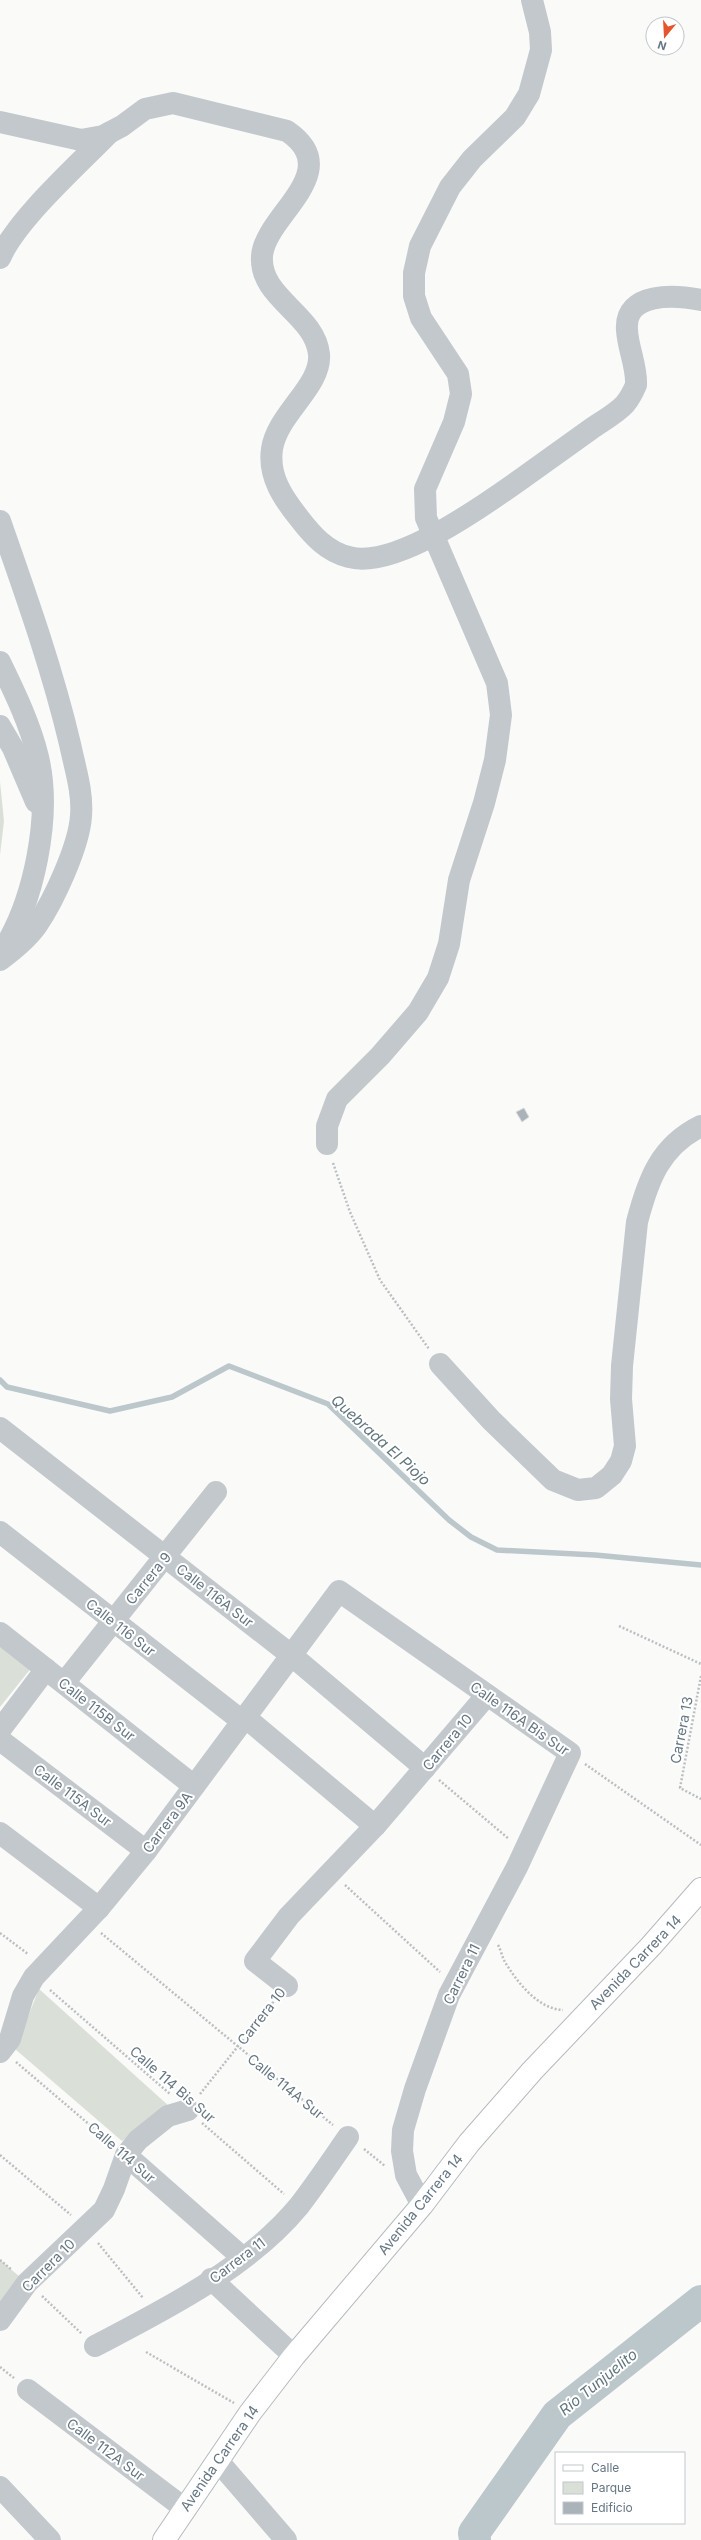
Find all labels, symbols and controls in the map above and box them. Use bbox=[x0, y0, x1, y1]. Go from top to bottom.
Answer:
north arrow bbox=[645, 16, 685, 56]
text: N bbox=[656, 38, 668, 53]
water label: Quebrada El Piojo bbox=[327, 1390, 435, 1490]
street label: Carrera 9 bbox=[122, 1548, 174, 1608]
street label: Calle 116A Sur bbox=[173, 1560, 257, 1630]
street label: Calle 116 Sur bbox=[83, 1595, 159, 1659]
street label: Calle 115B Sur bbox=[55, 1674, 139, 1744]
street label: Calle 116A Bis Sur bbox=[467, 1677, 573, 1759]
street label: Carrera 13 bbox=[666, 1695, 696, 1765]
street label: Carrera 10 bbox=[419, 1710, 475, 1774]
street label: Calle 115A Sur bbox=[31, 1760, 115, 1830]
street label: Carrera 9A bbox=[138, 1788, 196, 1856]
street label: Avenida Carrera 14 bbox=[585, 1911, 685, 2013]
street label: Carrera 11 bbox=[439, 1941, 483, 2007]
street label: Carrera 10 bbox=[233, 1984, 289, 2048]
street label: Calle 114 Bis Sur bbox=[127, 2042, 219, 2126]
street label: Calle 114A Sur bbox=[244, 2050, 328, 2122]
street label: Calle 114 Sur bbox=[85, 2118, 159, 2186]
street label: Avenida Carrera 14 bbox=[374, 2150, 466, 2258]
street label: Carrera 11 bbox=[206, 2234, 268, 2286]
street label: Carrera 10 bbox=[18, 2235, 78, 2295]
water label: Río Tunjuelito bbox=[555, 2345, 641, 2419]
street label: Avenida Carrera 14 bbox=[176, 2402, 262, 2514]
street label: Calle 112A Sur bbox=[64, 2414, 148, 2484]
legend bbox=[555, 2452, 685, 2524]
text: Calle bbox=[591, 2460, 619, 2475]
text: Parque bbox=[591, 2480, 631, 2495]
text: Edificio bbox=[591, 2500, 633, 2515]

